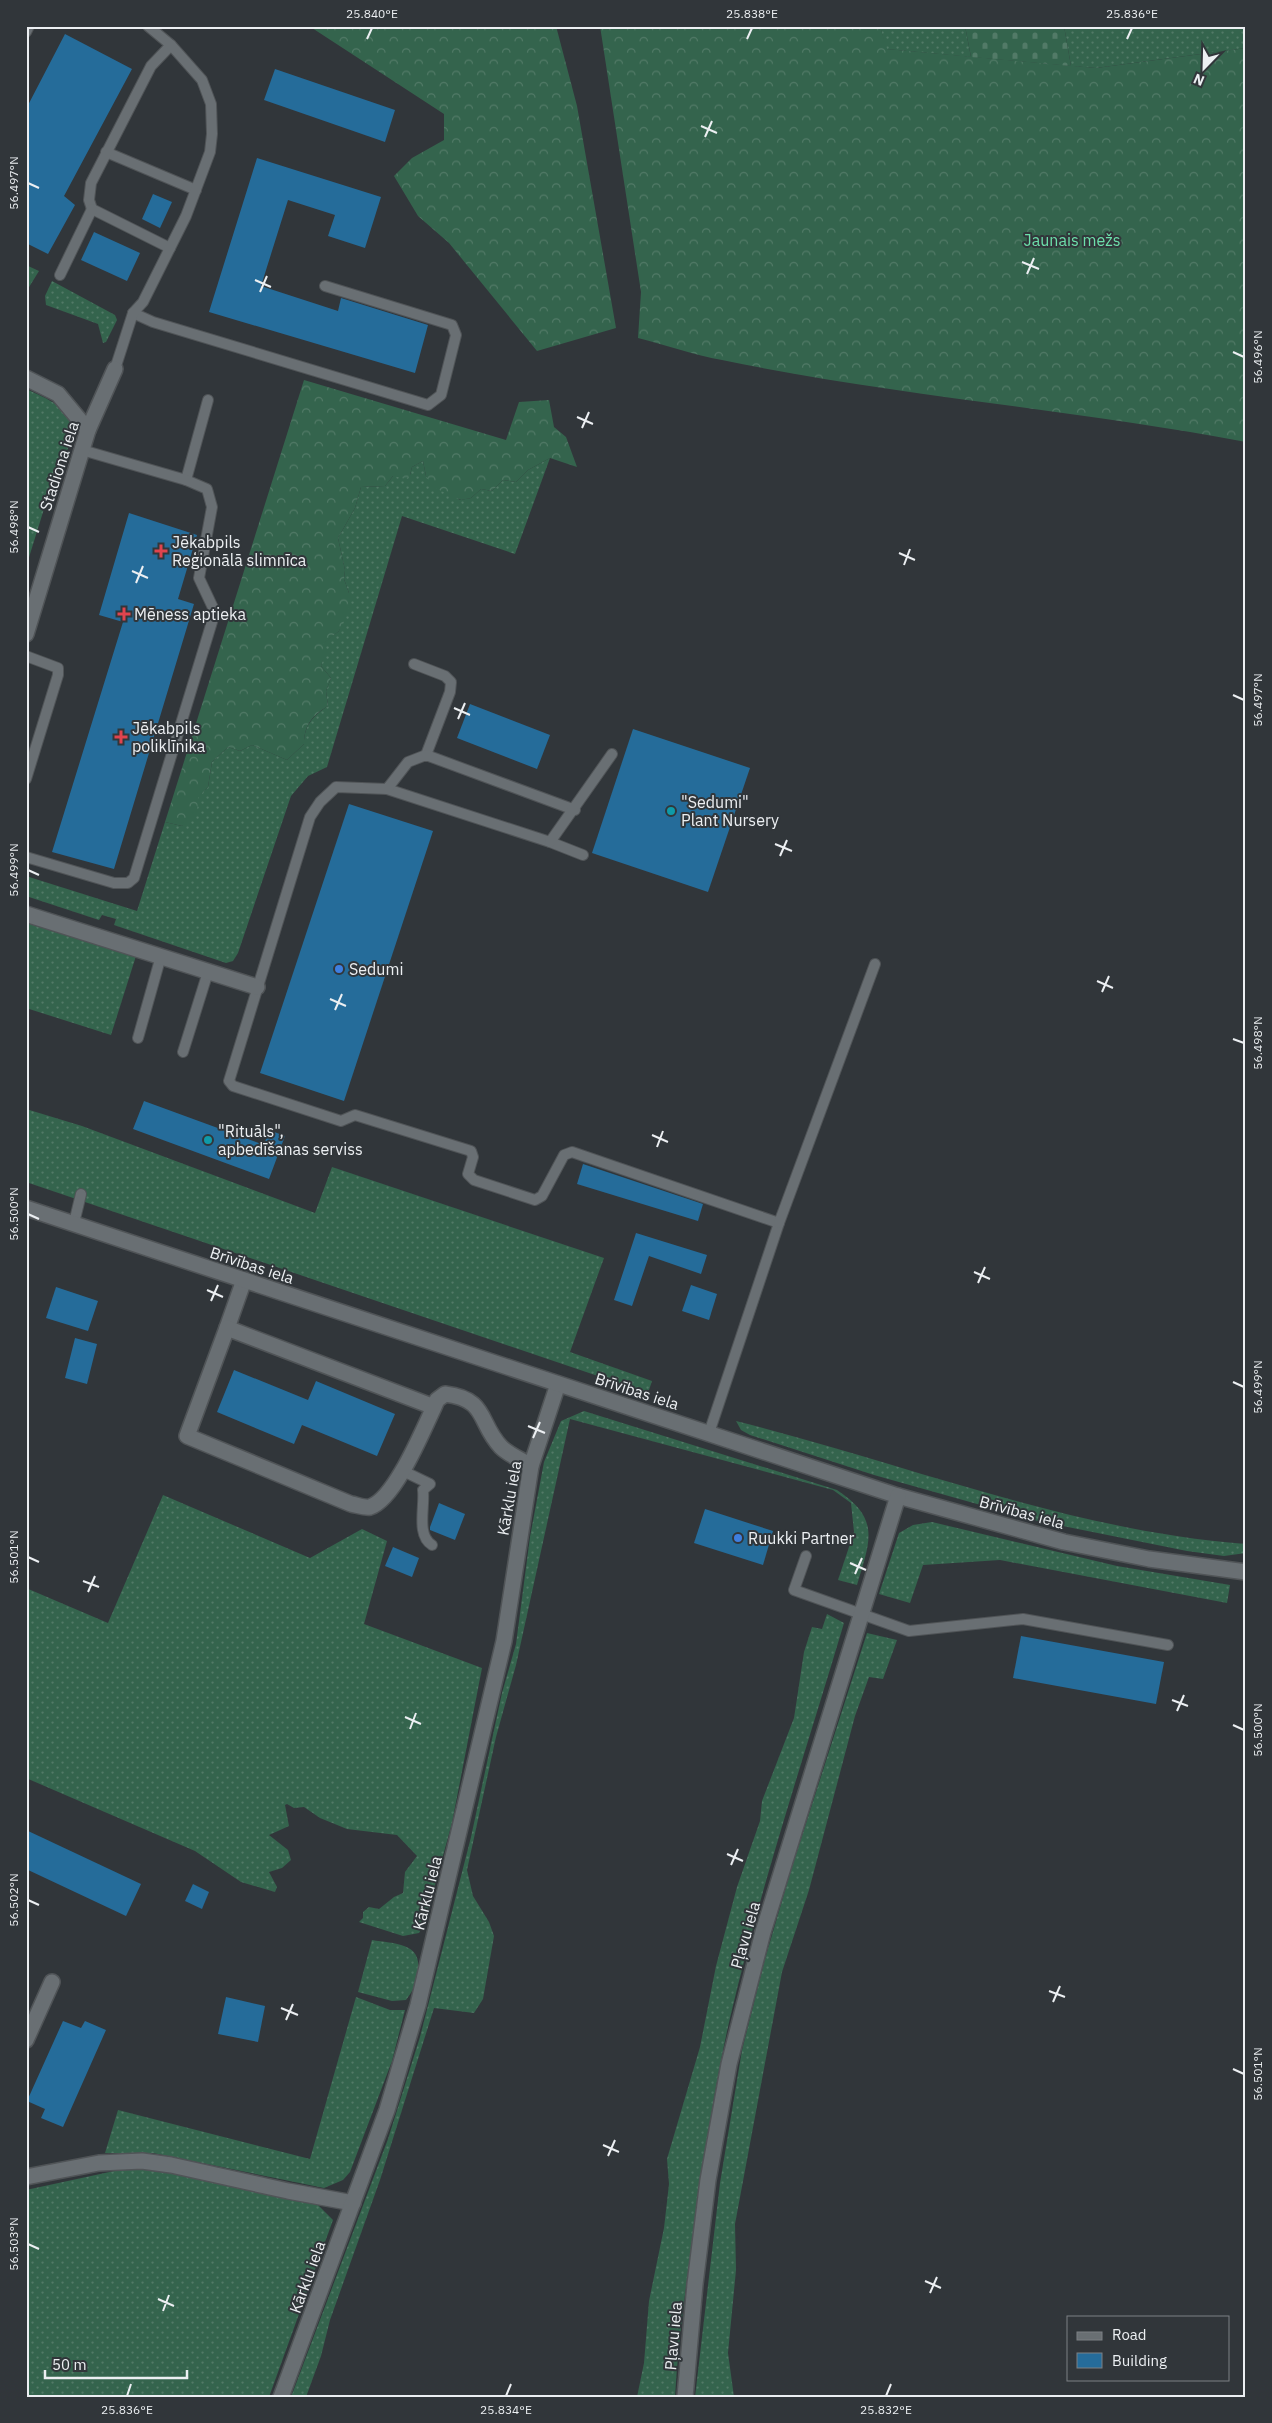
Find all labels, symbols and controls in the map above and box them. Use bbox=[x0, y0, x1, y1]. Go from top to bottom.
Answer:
text: 25.840°E bbox=[346, 6, 398, 21]
text: 25.838°E bbox=[726, 6, 778, 21]
text: 25.836°E bbox=[1106, 6, 1158, 21]
north arrow bbox=[1180, 42, 1230, 92]
text: N bbox=[1191, 70, 1207, 90]
text: 56.497°N bbox=[6, 156, 21, 210]
park label: Jaunais mežs bbox=[1024, 230, 1120, 250]
text: 56.496°N bbox=[1250, 330, 1265, 384]
street label: Stadiona iela bbox=[35, 418, 83, 513]
text: 56.498°N bbox=[6, 500, 21, 554]
place label: Jēkabpils Reģionālā slimnīca bbox=[172, 532, 307, 570]
marker: Jēkabpils Reģionālā slimnīca bbox=[154, 544, 168, 558]
place label: Mēness aptieka bbox=[134, 604, 246, 624]
marker: Mēness aptieka bbox=[118, 608, 130, 620]
text: 56.497°N bbox=[1250, 673, 1265, 727]
place label: Jēkabpils poliklīnika bbox=[132, 718, 206, 756]
marker: Jēkabpils poliklīnika bbox=[114, 730, 128, 744]
place label: "Sedumi" Plant Nursery bbox=[681, 792, 779, 830]
marker: "Sedumi" Plant Nursery bbox=[665, 805, 677, 817]
text: 56.499°N bbox=[6, 843, 21, 897]
place label: Sedumi bbox=[349, 959, 403, 979]
marker: Sedumi bbox=[333, 963, 345, 975]
text: 56.498°N bbox=[1250, 1016, 1265, 1070]
place label: "Rituāls", apbedīšanas serviss bbox=[218, 1121, 363, 1159]
marker: "Rituāls", apbedīšanas serviss bbox=[202, 1134, 214, 1146]
text: 56.500°N bbox=[6, 1187, 21, 1241]
street label: Brīvības iela bbox=[207, 1242, 297, 1288]
text: 56.499°N bbox=[1250, 1360, 1265, 1414]
street label: Brīvības iela bbox=[592, 1368, 682, 1414]
street label: Kārklu iela bbox=[493, 1459, 525, 1537]
street label: Brīvības iela bbox=[977, 1491, 1067, 1533]
place label: Ruukki Partner bbox=[748, 1528, 855, 1548]
text: 56.501°N bbox=[6, 1530, 21, 1584]
marker: Ruukki Partner bbox=[732, 1532, 744, 1544]
text: 56.500°N bbox=[1250, 1703, 1265, 1757]
street label: Kārklu iela bbox=[408, 1853, 446, 1932]
text: 56.502°N bbox=[6, 1873, 21, 1927]
street label: Pļavu iela bbox=[726, 1899, 765, 1971]
text: 56.501°N bbox=[1250, 2047, 1265, 2101]
text: 56.503°N bbox=[6, 2217, 21, 2271]
street label: Kārklu iela bbox=[285, 2238, 329, 2316]
street label: Pļavu iela bbox=[660, 2300, 687, 2371]
legend bbox=[1067, 2316, 1230, 2380]
text: Road bbox=[1112, 2325, 1147, 2344]
scale bar bbox=[45, 2348, 188, 2380]
text: Building bbox=[1112, 2351, 1167, 2370]
text: 50 m bbox=[52, 2355, 87, 2374]
text: 25.836°E bbox=[101, 2402, 153, 2417]
text: 25.834°E bbox=[480, 2402, 532, 2417]
text: 25.832°E bbox=[860, 2402, 912, 2417]

